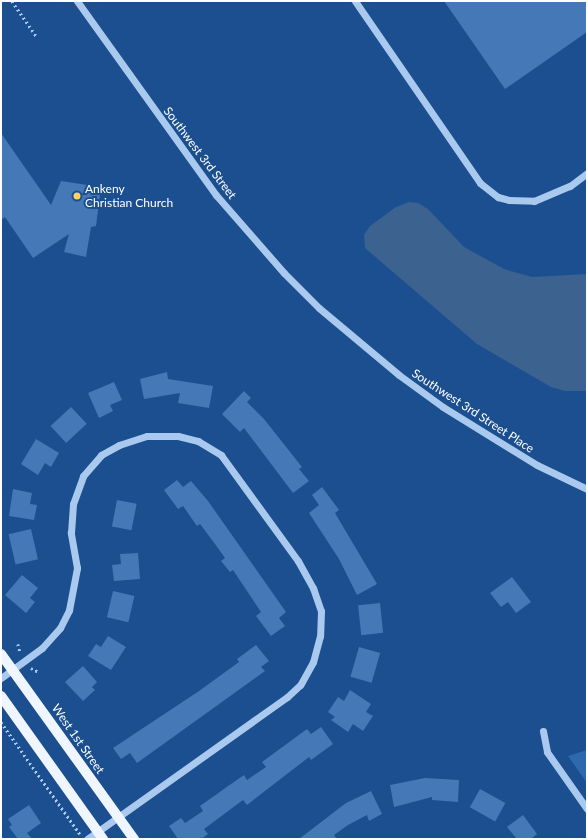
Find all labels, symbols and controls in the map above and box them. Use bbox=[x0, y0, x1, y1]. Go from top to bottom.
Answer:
street label: Southwest 3rd Street bbox=[161, 104, 239, 202]
place label: Ankeny Christian Church bbox=[85, 182, 173, 210]
marker: Ankeny Christian Church bbox=[72, 191, 82, 201]
street label: Southwest 3rd Street Place bbox=[409, 366, 537, 456]
street label: West 1st Street bbox=[49, 701, 107, 777]

